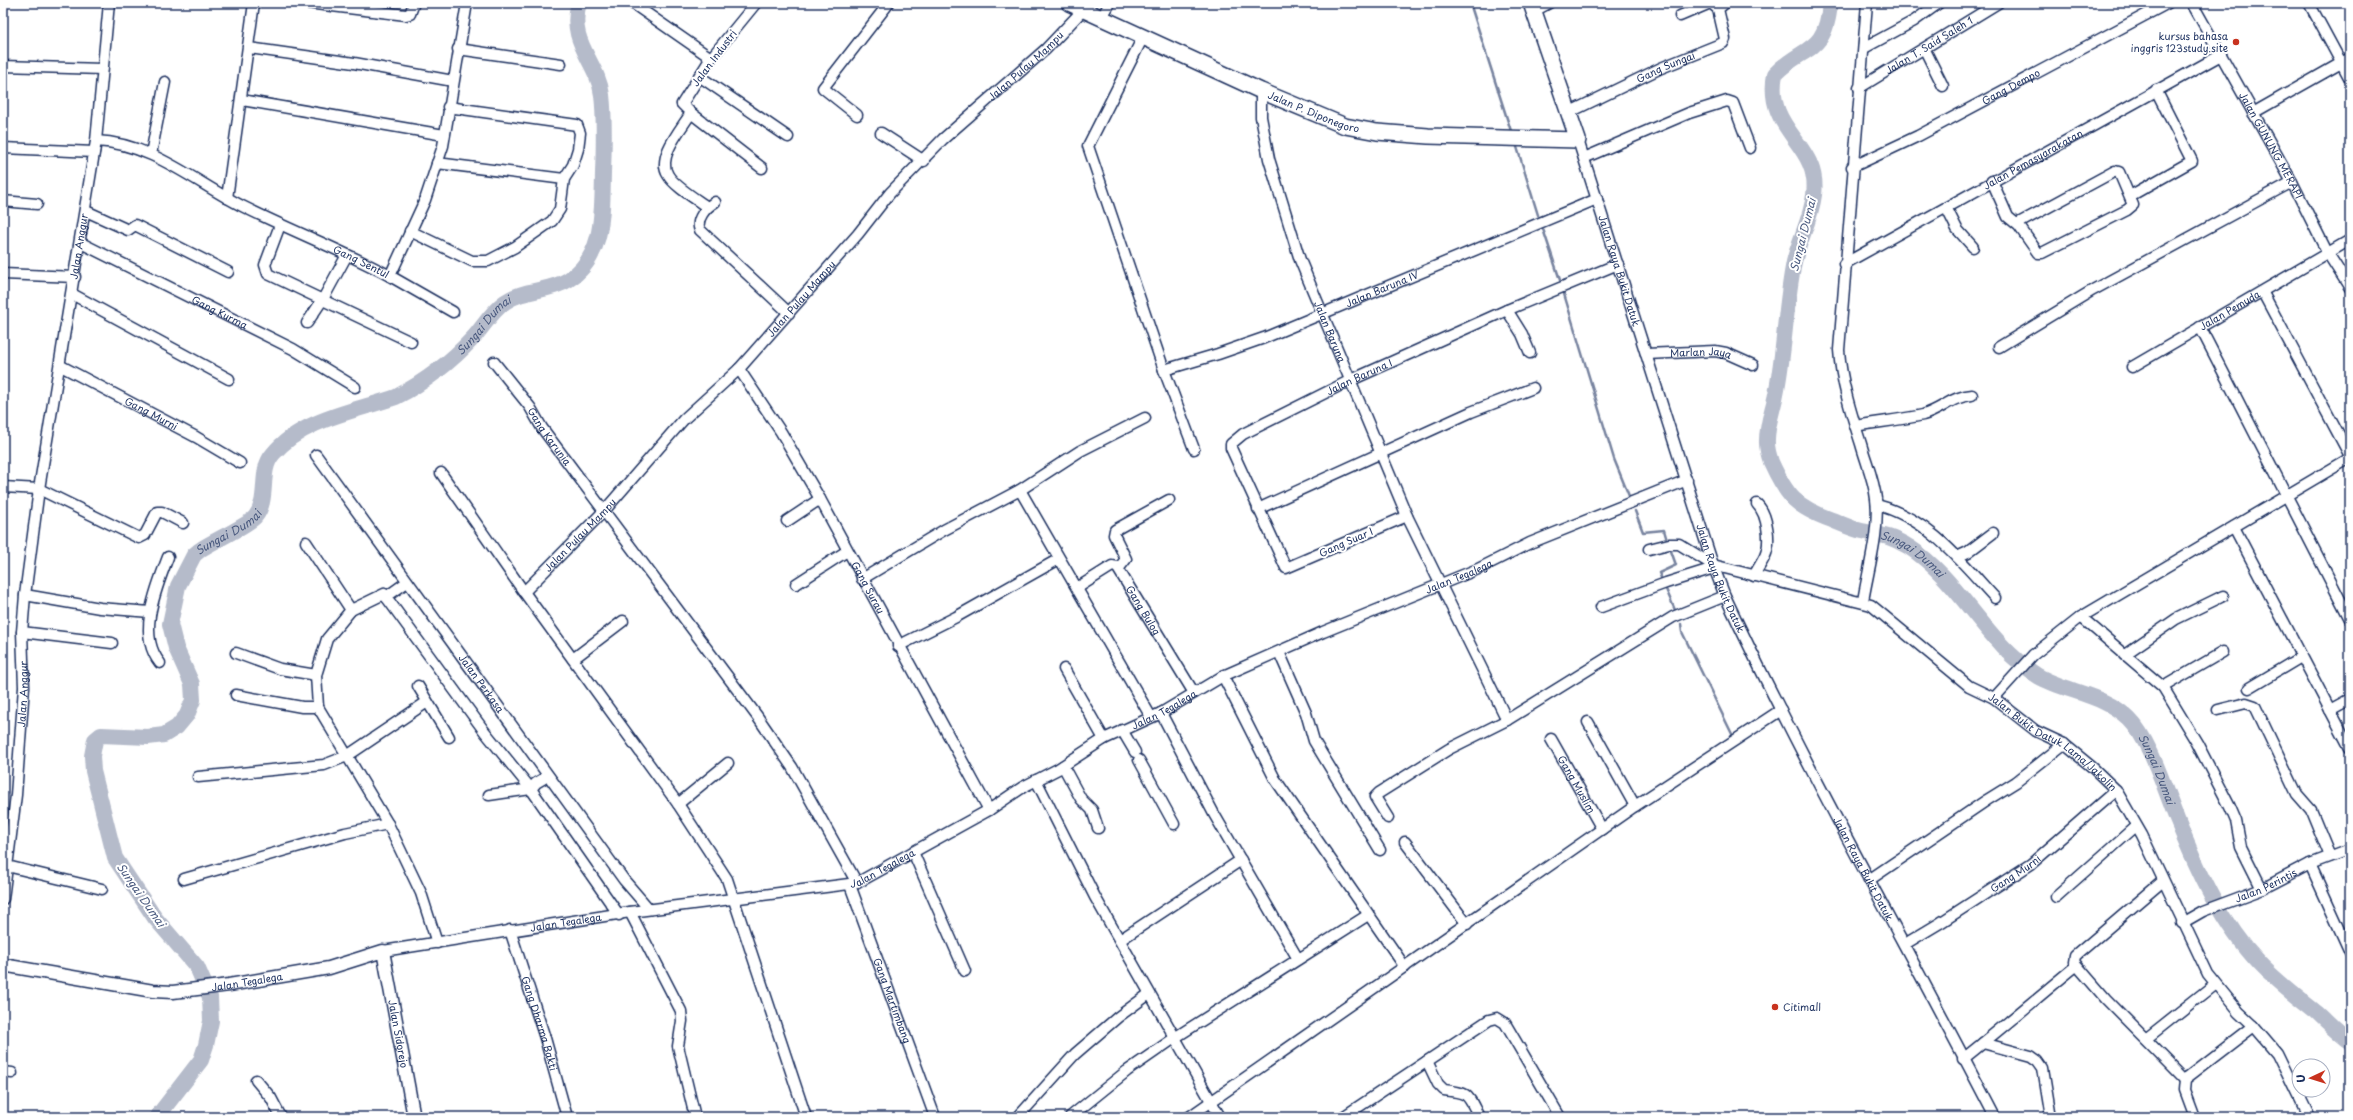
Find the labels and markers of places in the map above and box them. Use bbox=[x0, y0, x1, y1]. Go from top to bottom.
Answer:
place label: kursus bahasa inggris 123study.site bbox=[2131, 28, 2229, 55]
marker: kursus bahasa inggris 123study.site bbox=[2231, 37, 2241, 47]
place label: Citimall bbox=[1783, 999, 1821, 1014]
marker: Citimall bbox=[1770, 1002, 1780, 1012]

